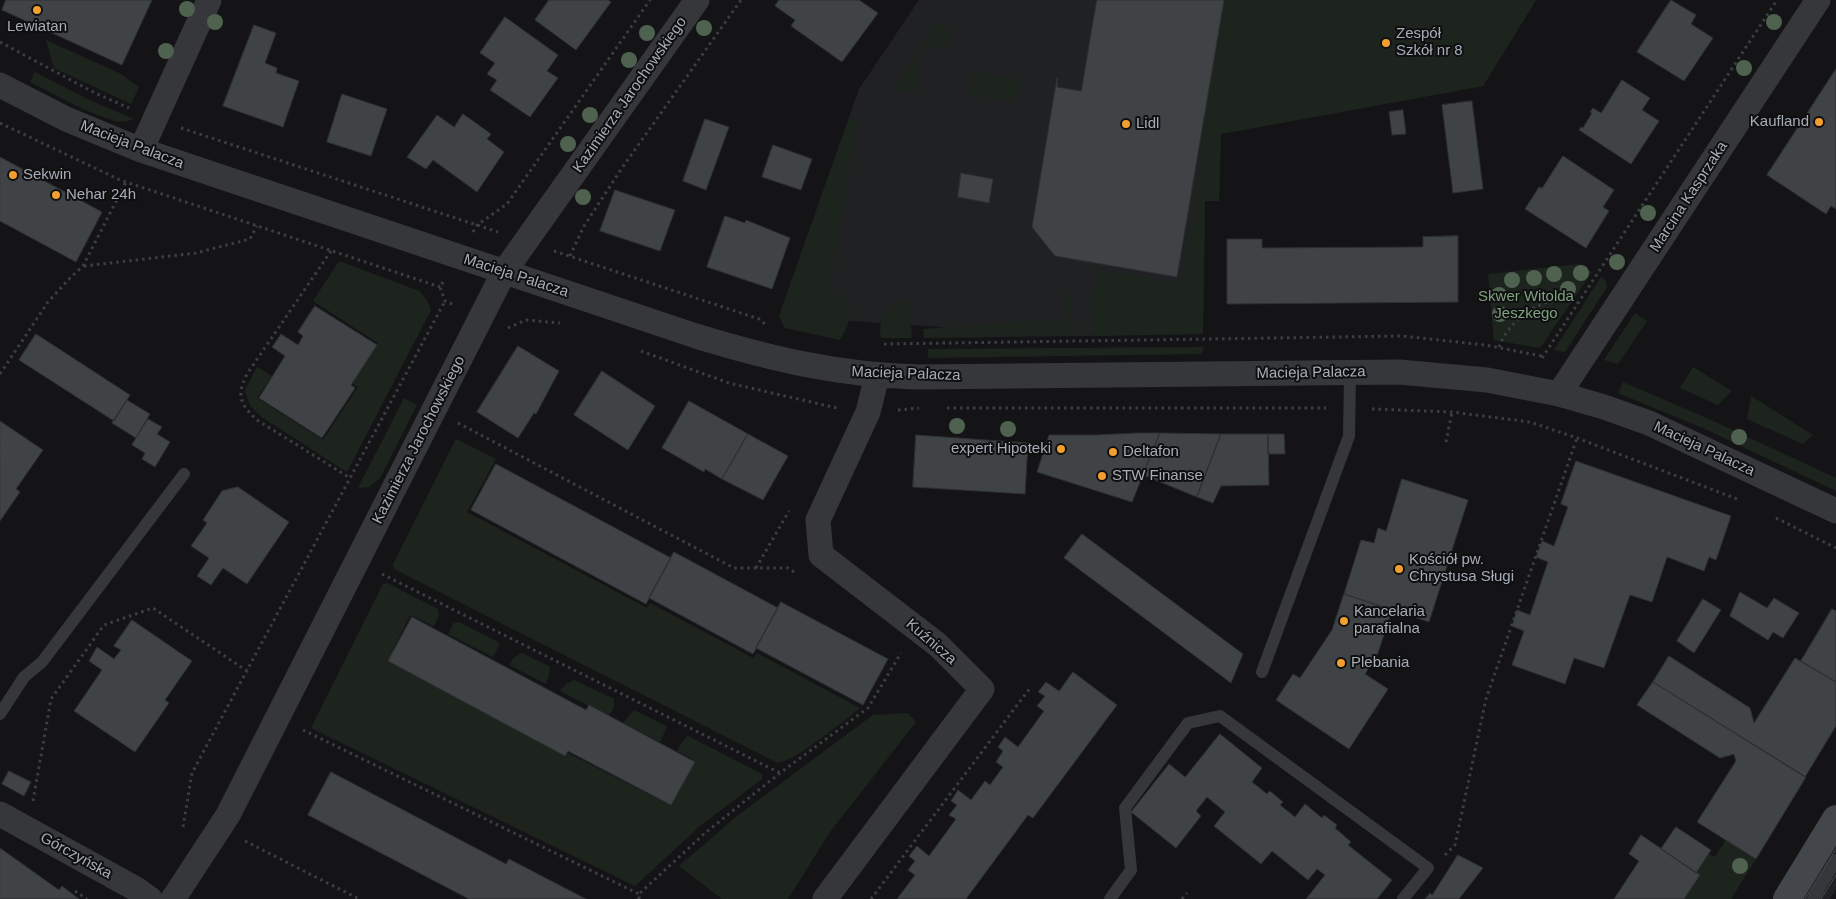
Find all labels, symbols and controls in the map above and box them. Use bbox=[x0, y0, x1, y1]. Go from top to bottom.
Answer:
marker: Lewiatan bbox=[31, 4, 43, 16]
street label: Kazimierza Jarochowskiego bbox=[569, 14, 691, 176]
place label: Lewiatan bbox=[7, 18, 67, 36]
place label: Zespół Szkół nr 8 bbox=[1396, 25, 1463, 60]
marker: Zespół Szkół nr 8 bbox=[1380, 37, 1392, 49]
place label: Kaufland bbox=[1750, 113, 1809, 131]
place label: Lidl bbox=[1136, 115, 1159, 133]
marker: Kaufland bbox=[1813, 116, 1825, 128]
street label: Macieja Palacza bbox=[78, 117, 186, 173]
marker: Lidl bbox=[1120, 118, 1132, 130]
street label: Marcina Kasprzaka bbox=[1646, 138, 1732, 256]
place label: Sekwin bbox=[23, 166, 71, 184]
marker: Sekwin bbox=[7, 169, 19, 181]
place label: Nehar 24h bbox=[66, 186, 136, 204]
marker: Nehar 24h bbox=[50, 189, 62, 201]
street label: Macieja Palacza bbox=[461, 251, 571, 301]
park label: Skwer Witolda Jeszkego bbox=[1478, 288, 1574, 323]
street label: Kazimierza Jarochowskiego bbox=[369, 353, 469, 527]
street label: Macieja Palacza bbox=[851, 363, 961, 385]
street label: Macieja Palacza bbox=[1256, 363, 1366, 383]
street label: Macieja Palacza bbox=[1651, 418, 1757, 480]
place label: expert Hipoteki bbox=[951, 440, 1051, 458]
marker: expert Hipoteki bbox=[1055, 443, 1067, 455]
place label: Deltafon bbox=[1123, 443, 1179, 461]
marker: Deltafon bbox=[1107, 446, 1119, 458]
place label: STW Finanse bbox=[1112, 467, 1203, 485]
marker: STW Finanse bbox=[1096, 470, 1108, 482]
place label: Kościół pw. Chrystusa Sługi bbox=[1409, 551, 1514, 586]
marker: Kościół pw. Chrystusa Sługi bbox=[1393, 563, 1405, 575]
place label: Kancelaria parafialna bbox=[1354, 603, 1425, 638]
street label: Kuźnicza bbox=[902, 615, 960, 669]
marker: Kancelaria parafialna bbox=[1338, 615, 1350, 627]
place label: Plebania bbox=[1351, 654, 1409, 672]
marker: Plebania bbox=[1335, 657, 1347, 669]
street label: Górczyńska bbox=[37, 829, 115, 883]

